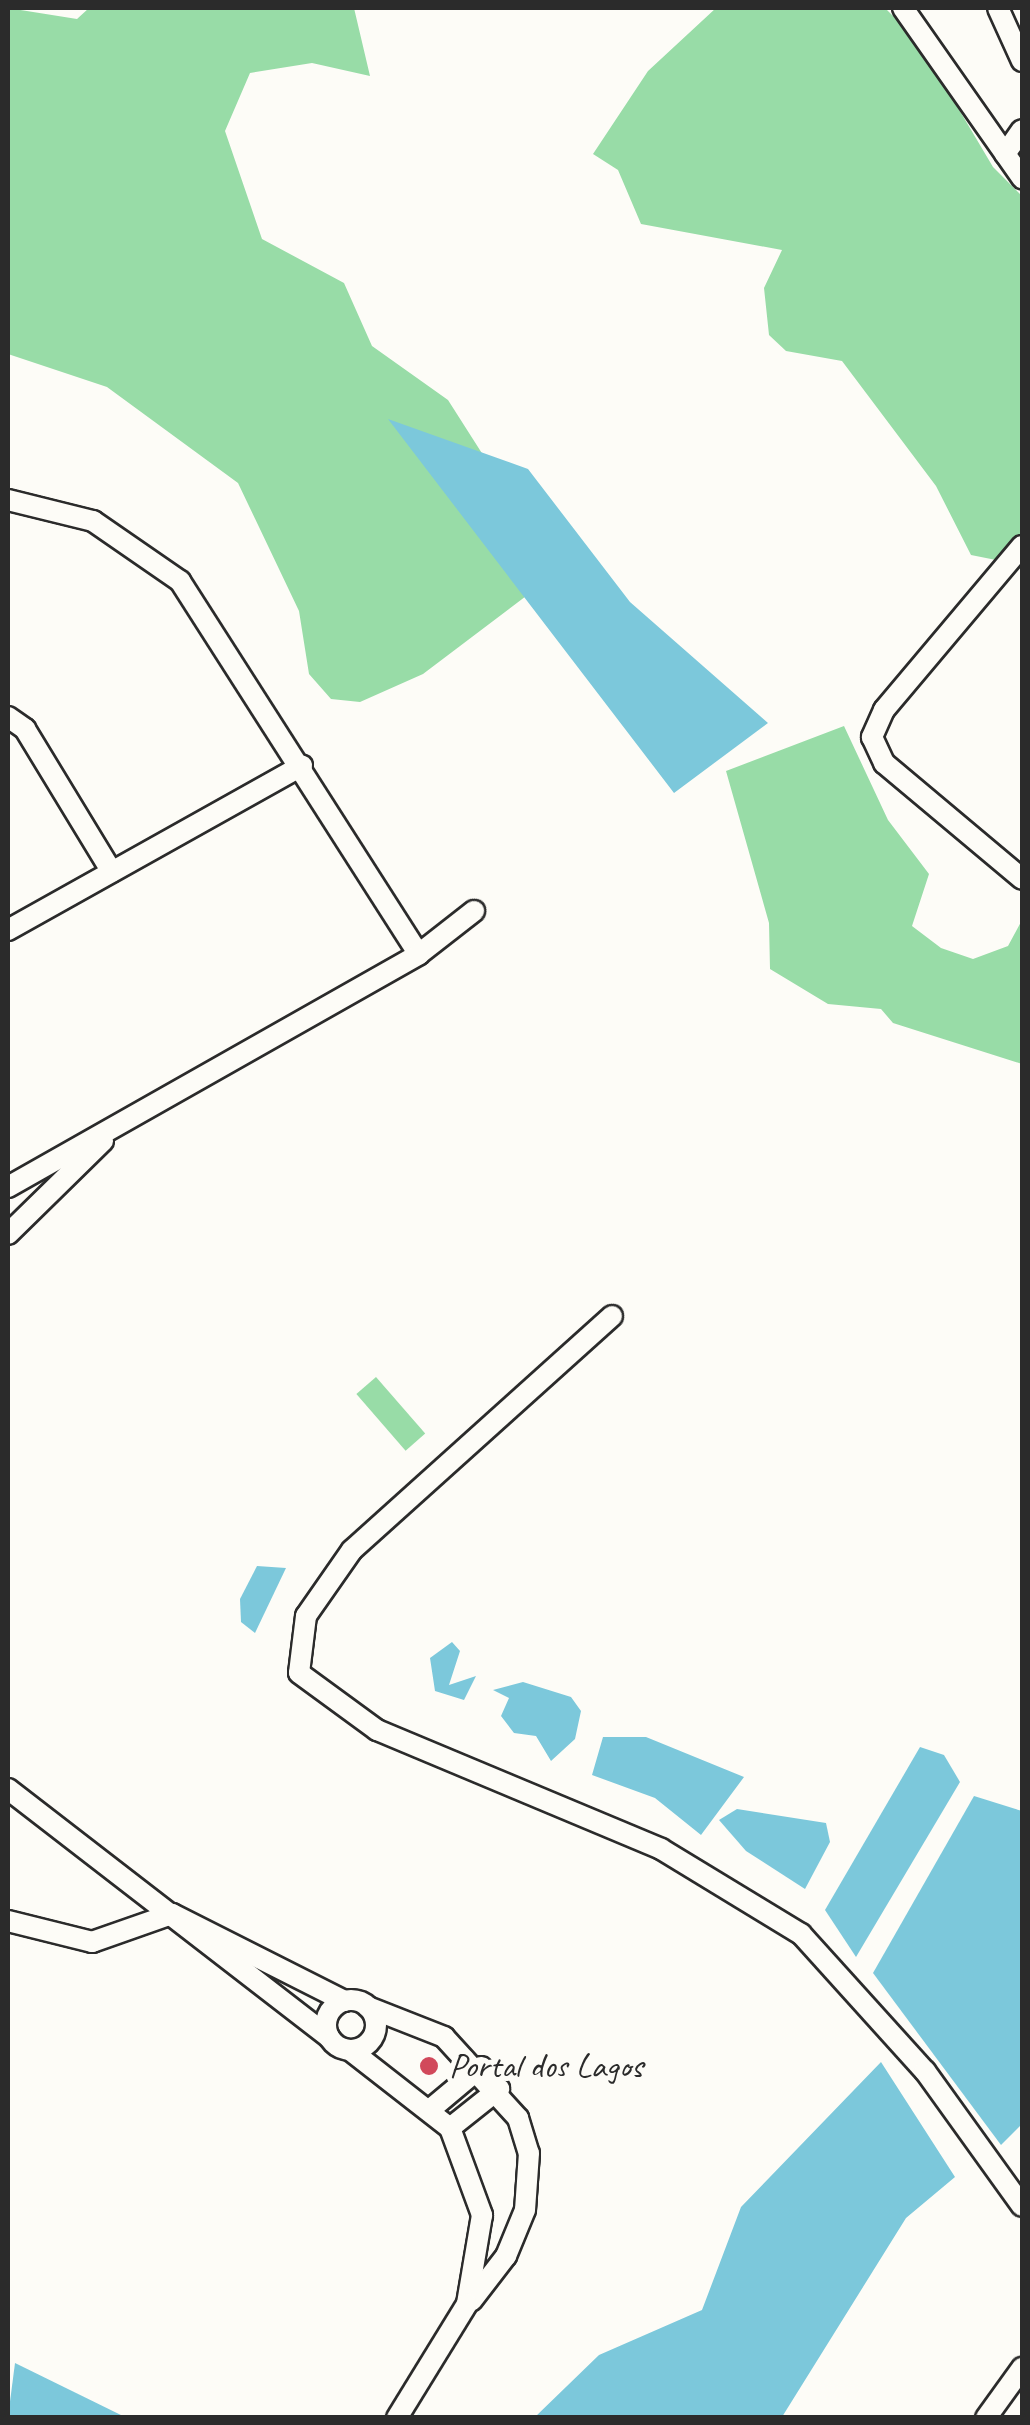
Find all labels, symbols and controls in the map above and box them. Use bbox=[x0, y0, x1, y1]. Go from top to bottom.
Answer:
place label: Portal dos Lagos bbox=[449, 2045, 643, 2087]
marker: Portal dos Lagos bbox=[418, 2055, 440, 2077]

